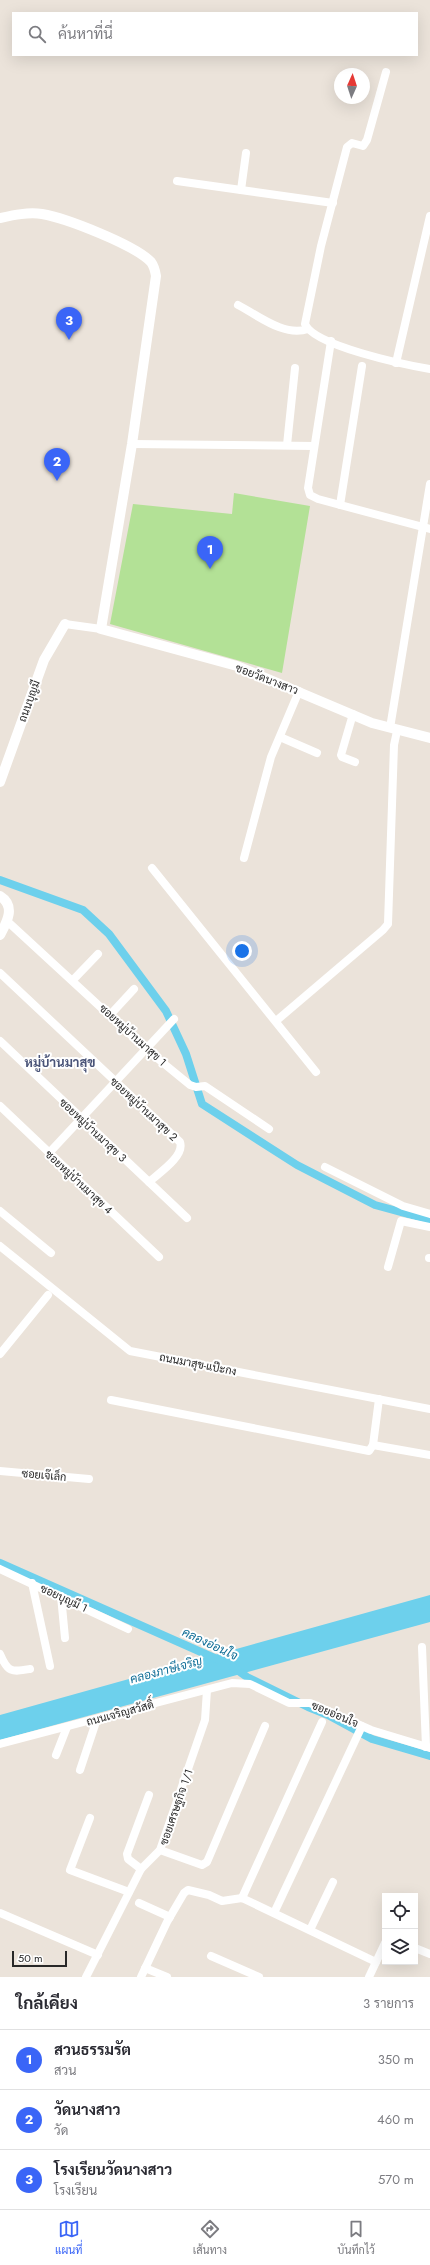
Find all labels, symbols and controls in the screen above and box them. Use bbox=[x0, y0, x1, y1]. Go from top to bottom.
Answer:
search box bbox=[12, 12, 418, 56]
icon: search bbox=[26, 23, 48, 45]
text: ค้นหาที่นี่ bbox=[58, 23, 113, 45]
north arrow bbox=[334, 68, 370, 104]
pin: 3 bbox=[56, 307, 82, 340]
pin: 2 bbox=[44, 448, 70, 481]
pin: 1 bbox=[197, 536, 223, 569]
street label: ซอยวัดนางสาว bbox=[233, 660, 301, 698]
street label: ถนนบุญมี bbox=[14, 678, 45, 724]
your location bbox=[232, 941, 252, 961]
street label: ซอยหมู่บ้านมาสุข 1 bbox=[95, 1000, 170, 1070]
district label: หมู่บ้านมาสุข bbox=[25, 1053, 95, 1073]
street label: ซอยหมู่บ้านมาสุข 2 bbox=[106, 1073, 181, 1145]
street label: ซอยหมู่บ้านมาสุข 3 bbox=[55, 1094, 130, 1166]
street label: ซอยหมู่บ้านมาสุข 4 bbox=[41, 1146, 117, 1219]
street label: ถนนมาสุข-แป๊ะกง bbox=[158, 1349, 238, 1380]
street label: ซอยเจ๊เล็ก bbox=[21, 1464, 67, 1485]
street label: ซอยบุญมี 1 bbox=[37, 1580, 90, 1617]
water label: คลองอ่อนใจ bbox=[179, 1623, 241, 1665]
water label: คลองภาษีเจริญ bbox=[128, 1652, 204, 1688]
street label: ถนนเจริญสวัสดิ์ bbox=[84, 1693, 156, 1730]
street label: ซอยอ่อนใจ bbox=[309, 1697, 361, 1731]
street label: ซอยเศรษฐกิจ 1/1 bbox=[155, 1767, 197, 1847]
map controls bbox=[382, 1893, 418, 1965]
button: locate bbox=[382, 1893, 418, 1929]
button: layers bbox=[382, 1929, 418, 1965]
scale bar bbox=[12, 1949, 67, 1968]
text: 50 m bbox=[18, 1950, 43, 1966]
text: ใกล้เคียง bbox=[16, 1991, 78, 2015]
text: 3 รายการ bbox=[363, 1994, 414, 2013]
text: สวนธรรมรัต bbox=[54, 2039, 131, 2061]
text: 1 bbox=[26, 2050, 32, 2069]
text: 350 m bbox=[378, 2050, 414, 2069]
text: สวน bbox=[54, 2061, 76, 2080]
text: วัดนางสาว bbox=[54, 2099, 121, 2121]
text: 2 bbox=[25, 2110, 33, 2129]
text: 460 m bbox=[377, 2110, 414, 2129]
text: วัด bbox=[54, 2121, 68, 2140]
text: โรงเรียนวัดนางสาว bbox=[54, 2159, 172, 2181]
text: 3 bbox=[25, 2170, 33, 2189]
text: 570 m bbox=[378, 2170, 414, 2189]
text: โรงเรียน bbox=[54, 2181, 97, 2200]
tab: แผนที่ bbox=[55, 2218, 83, 2258]
tab: เส้นทาง bbox=[193, 2218, 227, 2258]
tab: บันทึกไว้ bbox=[337, 2218, 375, 2258]

